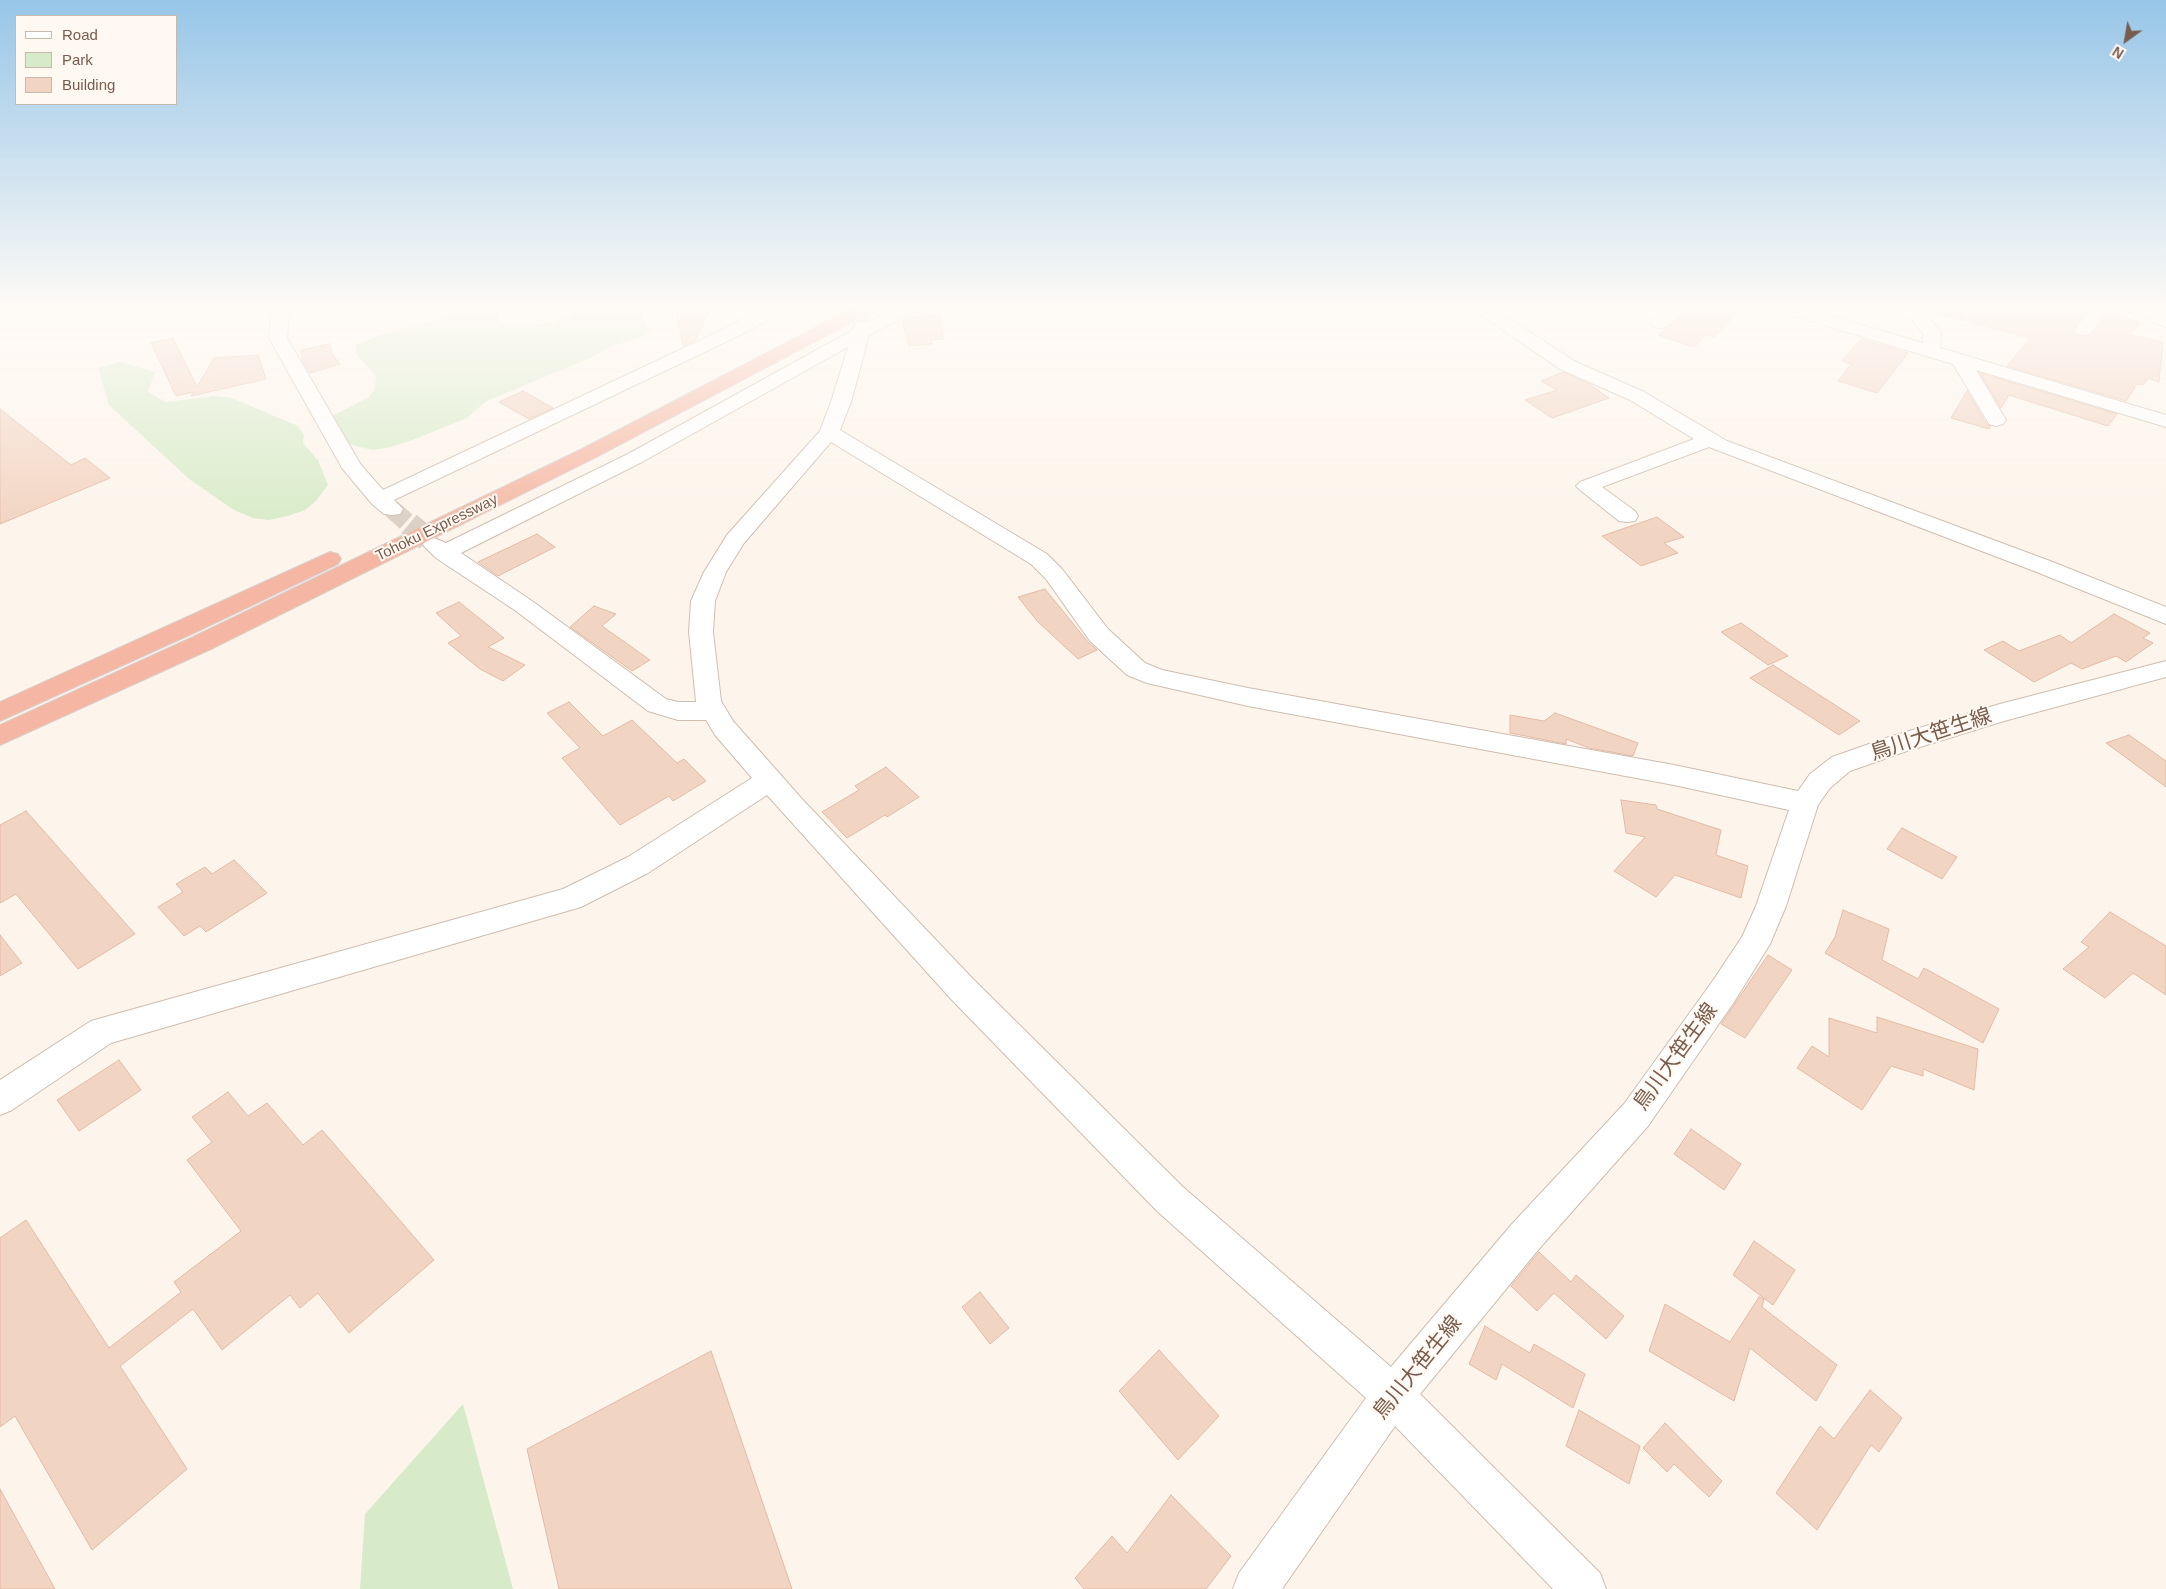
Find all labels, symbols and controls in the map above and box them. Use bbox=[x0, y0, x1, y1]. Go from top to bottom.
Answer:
legend bbox=[15, 15, 178, 105]
north arrow bbox=[2101, 15, 2151, 65]
text: Road bbox=[62, 26, 98, 43]
text: N bbox=[2110, 43, 2127, 62]
text: Park bbox=[62, 51, 93, 68]
text: Building bbox=[62, 76, 115, 93]
street label: Tohoku Expressway bbox=[373, 491, 501, 565]
street label: 鳥川大笹生線 bbox=[1867, 704, 1995, 766]
street label: 鳥川大笹生線 bbox=[1629, 999, 1723, 1115]
street label: 鳥川大笹生線 bbox=[1369, 1311, 1467, 1425]

